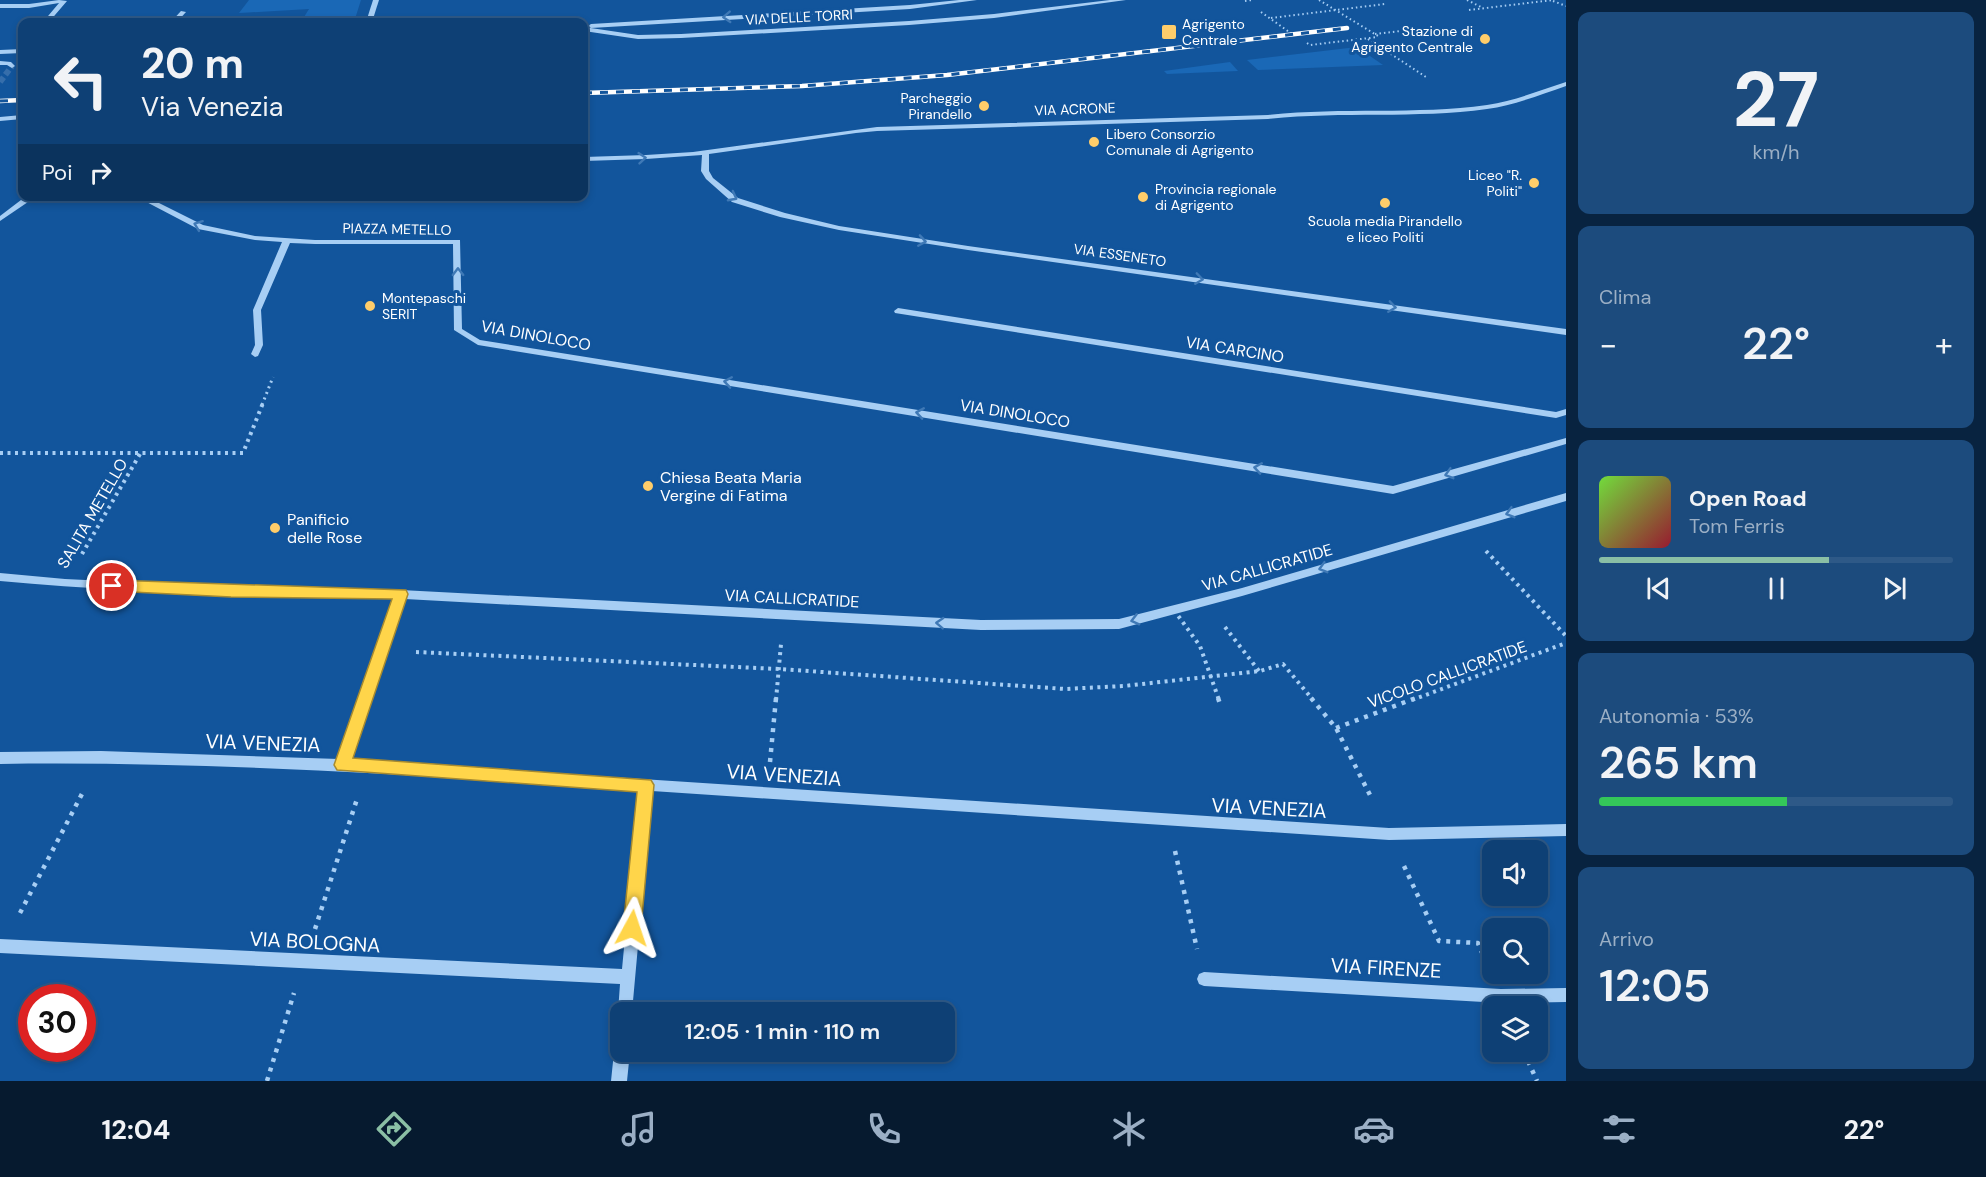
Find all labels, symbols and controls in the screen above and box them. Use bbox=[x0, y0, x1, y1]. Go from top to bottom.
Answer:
street label: VIA DELLE TORRI bbox=[745, 5, 853, 29]
one-way arrow bbox=[723, 10, 732, 23]
place label: Agrigento Centrale bbox=[1182, 15, 1245, 49]
place label: Stazione di Agrigento Centrale bbox=[1351, 22, 1473, 56]
marker: Agrigento Centrale bbox=[1160, 23, 1178, 41]
marker: Stazione di Agrigento Centrale bbox=[1478, 32, 1492, 46]
text: 20 m bbox=[141, 36, 244, 91]
icon: left bbox=[42, 42, 120, 120]
text: 27 bbox=[1733, 49, 1819, 150]
text: Via Venezia bbox=[141, 89, 283, 124]
place label: Parcheggio Pirandello bbox=[900, 89, 972, 123]
marker: Parcheggio Pirandello bbox=[977, 99, 991, 113]
street label: VIA ACRONE bbox=[1034, 99, 1116, 119]
place label: Libero Consorzio Comunale di Agrigento bbox=[1106, 125, 1254, 159]
marker: Libero Consorzio Comunale di Agrigento bbox=[1087, 135, 1101, 149]
text: km/h bbox=[1752, 139, 1800, 165]
one-way arrow bbox=[637, 152, 646, 165]
icon: right bbox=[84, 156, 117, 189]
text: Poi bbox=[42, 158, 72, 187]
place label: Liceo "R. Politi" bbox=[1468, 166, 1522, 200]
marker: Liceo "R. Politi" bbox=[1527, 176, 1541, 190]
place label: Provincia regionale di Agrigento bbox=[1155, 180, 1277, 214]
one-way arrow bbox=[727, 190, 737, 201]
marker: Provincia regionale di Agrigento bbox=[1136, 190, 1150, 204]
marker: Scuola media Pirandello e liceo Politi bbox=[1378, 196, 1392, 210]
place label: Scuola media Pirandello e liceo Politi bbox=[1308, 212, 1462, 246]
street label: PIAZZA METELLO bbox=[342, 219, 452, 239]
one-way arrow bbox=[193, 220, 204, 232]
one-way arrow bbox=[918, 235, 927, 247]
street label: VIA ESSENETO bbox=[1072, 240, 1168, 270]
one-way arrow bbox=[452, 267, 464, 276]
one-way arrow bbox=[1194, 273, 1203, 285]
text: Clima bbox=[1599, 284, 1651, 310]
place label: Montepaschi SERIT bbox=[382, 289, 466, 323]
marker: Montepaschi SERIT bbox=[363, 299, 377, 313]
one-way arrow bbox=[1387, 300, 1396, 312]
text: 22° bbox=[1742, 314, 1810, 373]
street label: VIA DINOLOCO bbox=[479, 316, 592, 355]
text: − bbox=[1599, 323, 1617, 366]
text: + bbox=[1935, 323, 1953, 366]
street label: VIA CARCINO bbox=[1184, 331, 1286, 368]
one-way arrow bbox=[723, 376, 733, 389]
street label: VIA DINOLOCO bbox=[958, 394, 1071, 433]
one-way arrow bbox=[916, 408, 925, 420]
street label: SALITA METELLO bbox=[52, 455, 132, 572]
one-way arrow bbox=[1253, 463, 1263, 475]
place label: Chiesa Beata Maria Vergine di Fatima bbox=[660, 467, 802, 506]
one-way arrow bbox=[1444, 467, 1454, 480]
marker: Chiesa Beata Maria Vergine di Fatima bbox=[641, 479, 655, 493]
text: Open Road bbox=[1689, 484, 1807, 513]
one-way arrow bbox=[1505, 506, 1515, 519]
place label: Panificio delle Rose bbox=[287, 509, 362, 548]
text: Tom Ferris bbox=[1689, 513, 1785, 539]
marker: Panificio delle Rose bbox=[268, 521, 282, 535]
street label: VIA CALLICRATIDE bbox=[1199, 539, 1335, 596]
pin bbox=[86, 560, 137, 611]
one-way arrow bbox=[1318, 561, 1328, 574]
icon: arrive bbox=[95, 569, 128, 602]
icon: previous bbox=[1642, 572, 1675, 605]
icon: pause bbox=[1760, 572, 1793, 605]
icon: next bbox=[1878, 572, 1911, 605]
street label: VIA CALLICRATIDE bbox=[724, 584, 860, 613]
one-way arrow bbox=[1130, 612, 1140, 625]
one-way arrow bbox=[936, 616, 945, 629]
street label: VICOLO CALLICRATIDE bbox=[1365, 636, 1530, 713]
text: Autonomia · 53% bbox=[1599, 703, 1754, 729]
street label: VIA VENEZIA bbox=[205, 728, 321, 758]
text: 265 km bbox=[1599, 733, 1758, 792]
street label: VIA VENEZIA bbox=[726, 758, 842, 792]
street label: VIA VENEZIA bbox=[1211, 792, 1327, 824]
map controls bbox=[1482, 840, 1548, 1062]
button: sound bbox=[1482, 840, 1548, 906]
position arrow bbox=[600, 896, 664, 960]
button: search bbox=[1482, 918, 1548, 984]
street label: VIA BOLOGNA bbox=[249, 926, 381, 958]
text: Arrivo bbox=[1599, 926, 1654, 952]
street label: VIA FIRENZE bbox=[1330, 952, 1442, 984]
text: 12:05 bbox=[1599, 956, 1711, 1015]
speed limit sign: 30 bbox=[18, 984, 96, 1062]
button: layers bbox=[1482, 996, 1548, 1062]
text: 12:05 · 1 min · 110 m bbox=[685, 1017, 880, 1046]
icon: directions bbox=[373, 1108, 415, 1150]
icon: music bbox=[618, 1108, 660, 1150]
icon: phone bbox=[863, 1108, 905, 1150]
icon: climate bbox=[1108, 1108, 1150, 1150]
icon: car bbox=[1353, 1108, 1395, 1150]
icon: filters bbox=[1598, 1108, 1640, 1150]
text: 12:04 bbox=[102, 1112, 170, 1147]
text: 22° bbox=[1843, 1112, 1884, 1147]

